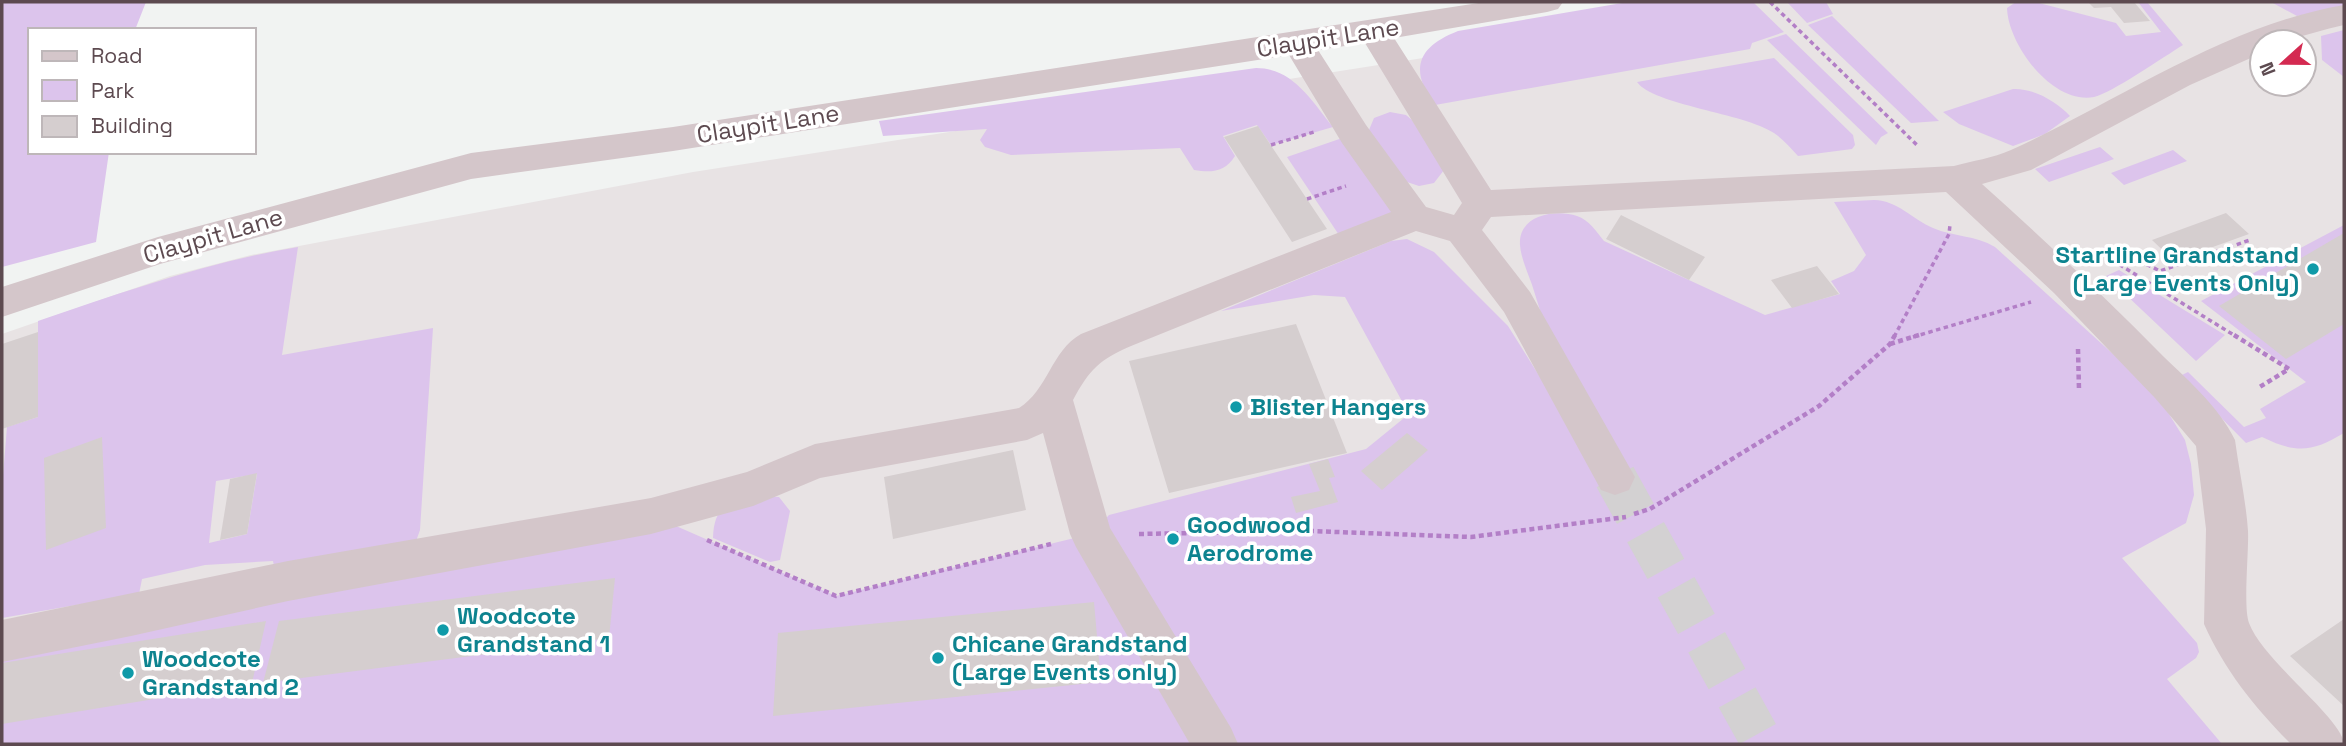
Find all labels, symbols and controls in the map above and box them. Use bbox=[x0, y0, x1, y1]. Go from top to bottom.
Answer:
street label: Claypit Lane bbox=[1254, 11, 1401, 64]
legend bbox=[28, 28, 256, 154]
north arrow bbox=[2248, 28, 2318, 98]
text: Road bbox=[91, 42, 143, 69]
text: N bbox=[2254, 58, 2282, 79]
text: Park bbox=[91, 77, 135, 104]
street label: Claypit Lane bbox=[694, 97, 841, 150]
text: Building bbox=[91, 112, 173, 139]
street label: Claypit Lane bbox=[139, 201, 286, 270]
place label: Startline Grandstand (Large Events Only) bbox=[2055, 239, 2299, 298]
marker: Startline Grandstand (Large Events Only) bbox=[2305, 261, 2321, 277]
place label: Blister Hangers bbox=[1250, 391, 1426, 422]
marker: Blister Hangers bbox=[1228, 399, 1244, 415]
place label: Goodwood Aerodrome bbox=[1187, 509, 1313, 568]
marker: Goodwood Aerodrome bbox=[1165, 531, 1181, 547]
place label: Woodcote Grandstand 1 bbox=[457, 600, 610, 659]
marker: Woodcote Grandstand 1 bbox=[435, 622, 451, 638]
place label: Chicane Grandstand (Large Events only) bbox=[952, 628, 1188, 687]
place label: Woodcote Grandstand 2 bbox=[142, 643, 299, 702]
marker: Chicane Grandstand (Large Events only) bbox=[930, 650, 946, 666]
marker: Woodcote Grandstand 2 bbox=[120, 665, 136, 681]

